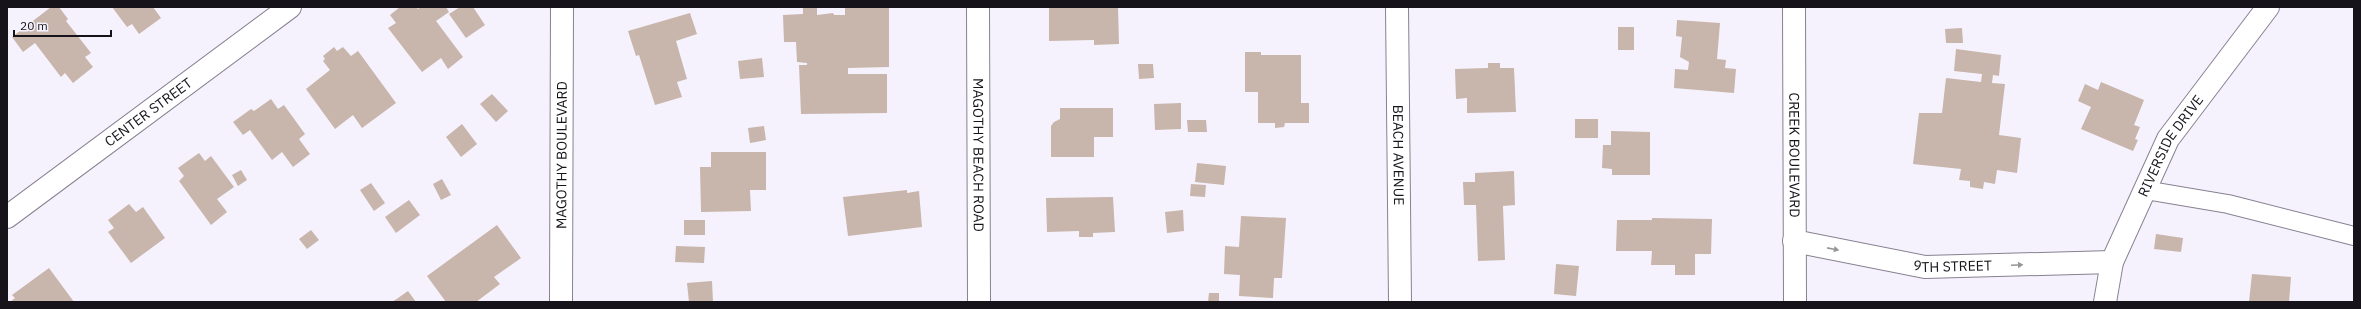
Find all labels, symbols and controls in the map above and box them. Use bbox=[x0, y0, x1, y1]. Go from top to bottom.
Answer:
scale bar bbox=[14, 12, 111, 38]
text: 20 m bbox=[20, 18, 48, 33]
street label: CENTER STREET bbox=[101, 74, 196, 150]
street label: MAGOTHY BEACH ROAD bbox=[969, 78, 988, 232]
street label: MAGOTHY BOULEVARD bbox=[552, 81, 571, 229]
street label: RIVERSIDE DRIVE bbox=[2134, 91, 2207, 200]
street label: CREEK BOULEVARD bbox=[1785, 92, 1804, 218]
street label: BEACH AVENUE bbox=[1389, 105, 1408, 205]
one-way arrow bbox=[1827, 246, 1839, 252]
street label: 9TH STREET bbox=[1911, 256, 1992, 276]
one-way arrow bbox=[2011, 262, 2024, 268]

